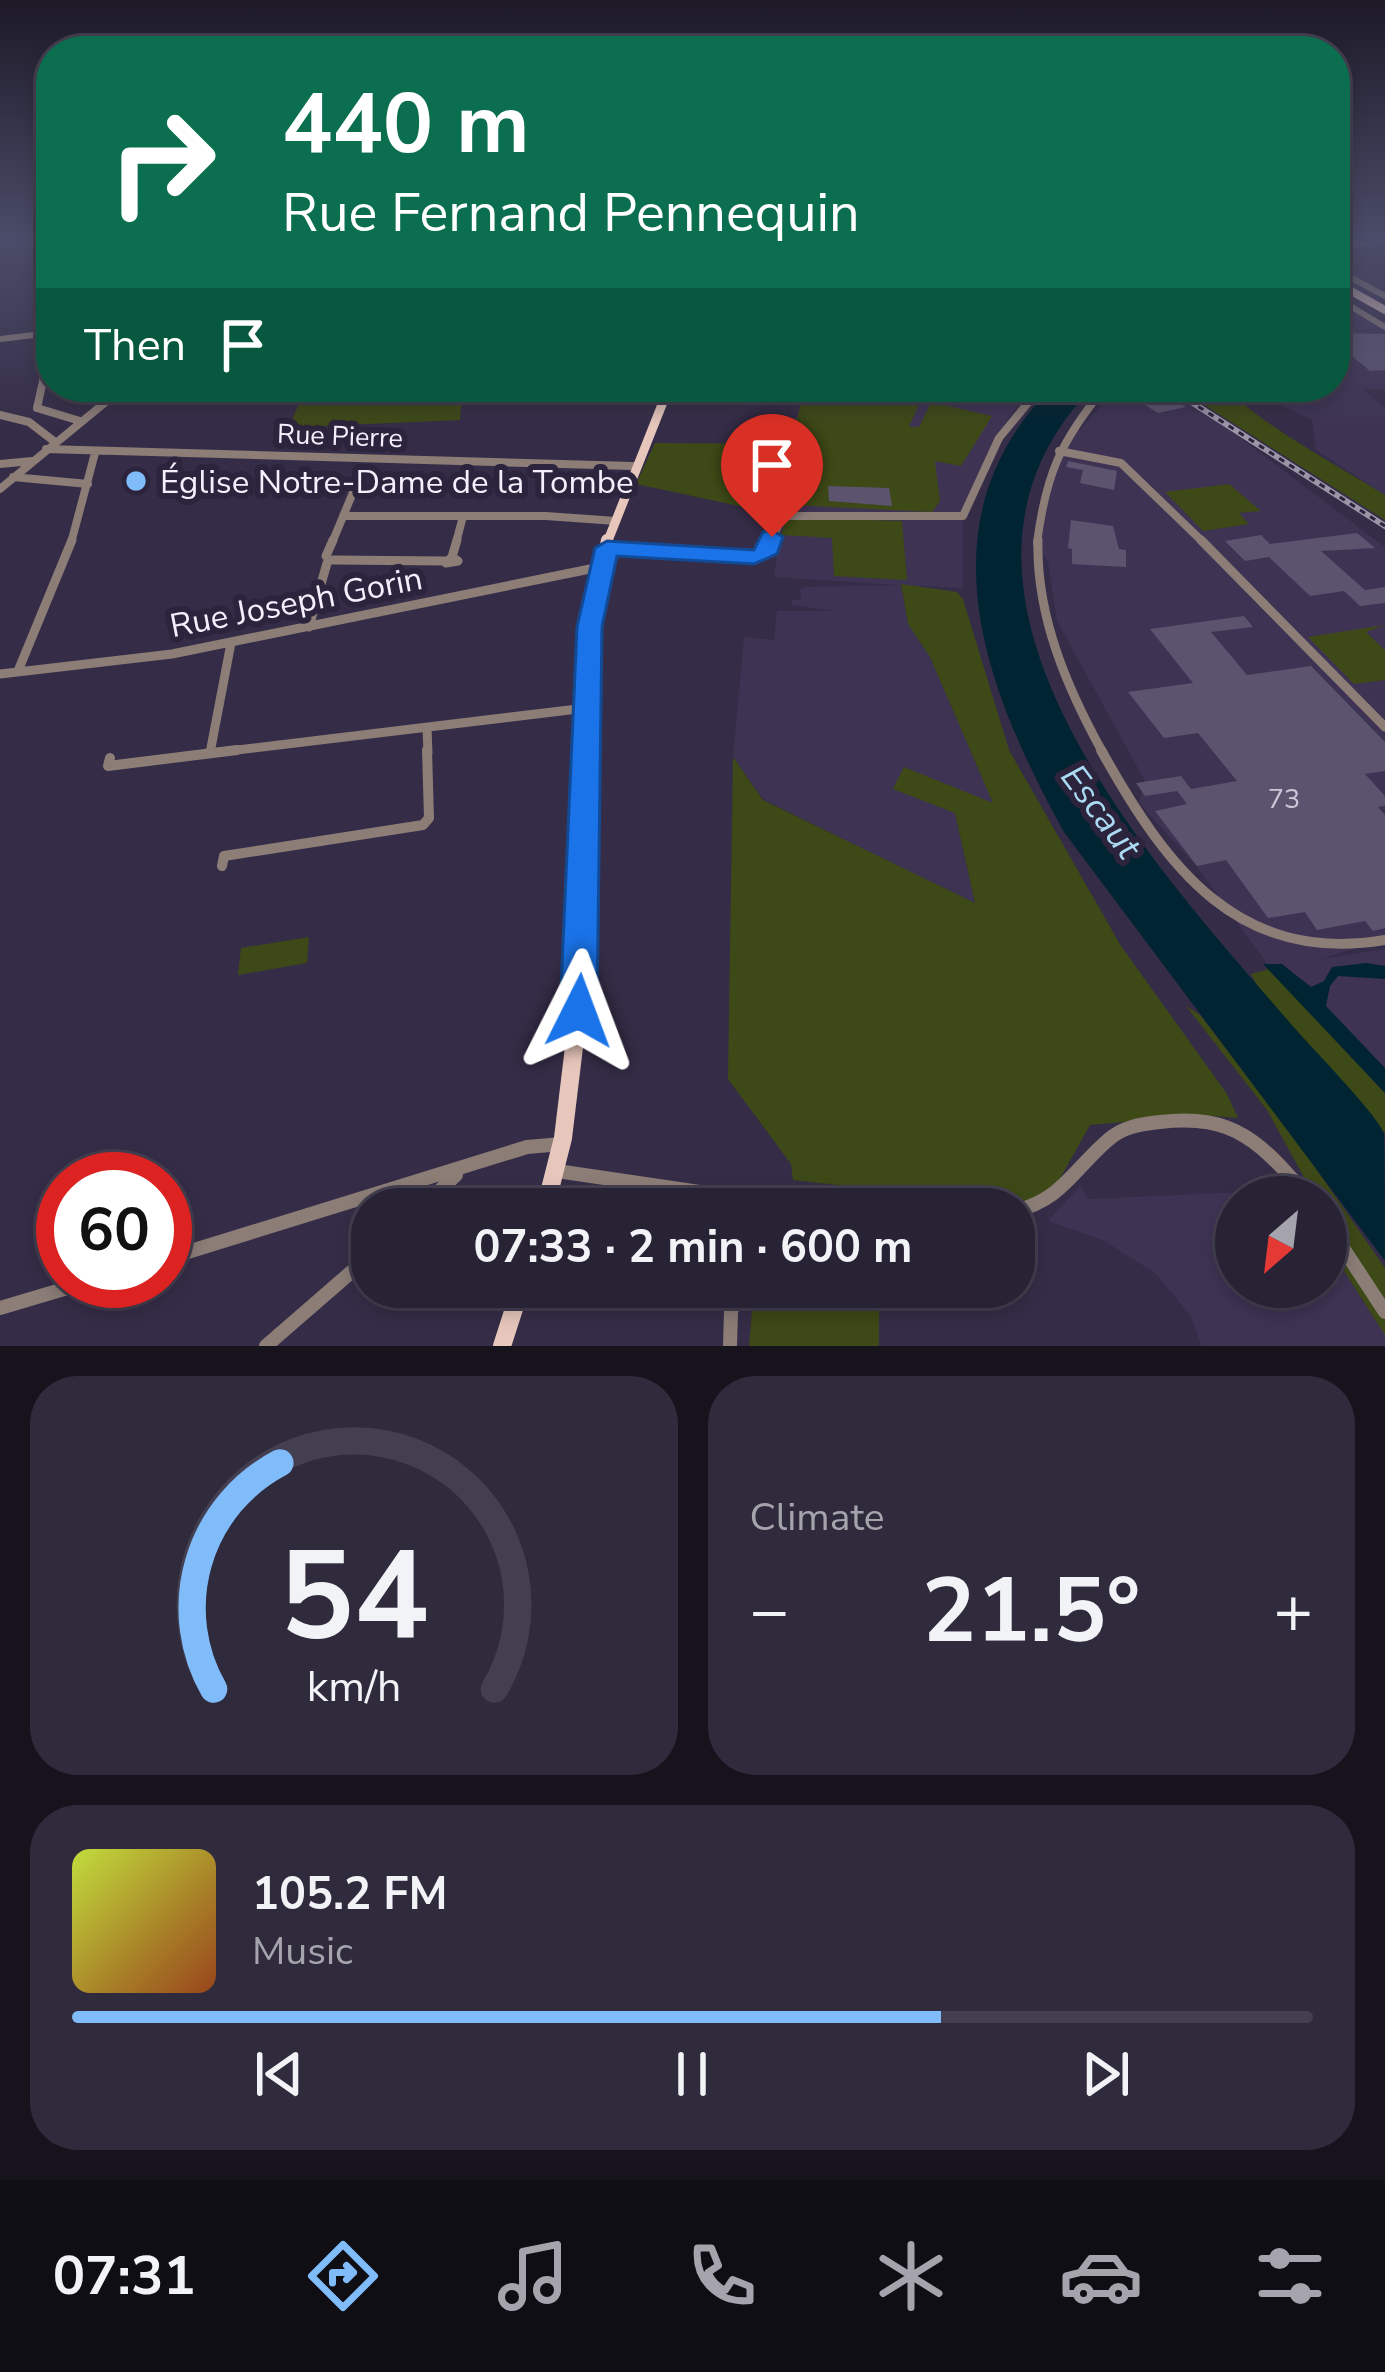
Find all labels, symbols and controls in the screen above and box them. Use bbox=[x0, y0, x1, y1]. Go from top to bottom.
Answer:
text: 440 m bbox=[282, 67, 530, 182]
icon: right bbox=[84, 84, 240, 240]
text: Rue Fernand Pennequin bbox=[282, 176, 860, 250]
icon: arrive bbox=[210, 312, 276, 378]
text: Then bbox=[84, 315, 186, 376]
pin bbox=[721, 414, 823, 537]
street label: Rue Pierre bbox=[276, 416, 403, 457]
icon: arrive bbox=[739, 432, 805, 498]
place label: Église Notre-Dame de la Tombe bbox=[160, 460, 633, 505]
marker: Église Notre-Dame de la Tombe bbox=[123, 468, 149, 494]
street label: Rue Joseph Gorin bbox=[166, 556, 426, 649]
water label: Escaut bbox=[1049, 755, 1153, 870]
house number: 73 bbox=[1268, 781, 1300, 818]
position arrow bbox=[516, 948, 642, 1074]
speed limit sign: 60 bbox=[36, 1152, 192, 1308]
north arrow bbox=[1215, 1176, 1347, 1308]
map controls bbox=[1215, 1176, 1347, 1308]
text: 07:33 · 2 min · 600 m bbox=[473, 1217, 913, 1278]
text: Climate bbox=[750, 1491, 885, 1544]
text: 54 bbox=[279, 1512, 429, 1682]
text: 21.5° bbox=[922, 1550, 1140, 1673]
text: − bbox=[750, 1566, 789, 1656]
text: + bbox=[1273, 1566, 1313, 1656]
text: km/h bbox=[306, 1657, 401, 1715]
text: 105.2 FM bbox=[252, 1864, 448, 1925]
text: Music bbox=[252, 1925, 353, 1978]
icon: previous bbox=[246, 2041, 312, 2107]
icon: pause bbox=[659, 2041, 725, 2107]
icon: next bbox=[1073, 2041, 1139, 2107]
icon: directions bbox=[301, 2234, 385, 2318]
icon: music bbox=[491, 2234, 575, 2318]
icon: phone bbox=[680, 2234, 764, 2318]
icon: climate bbox=[869, 2234, 953, 2318]
icon: car bbox=[1059, 2234, 1143, 2318]
icon: filters bbox=[1248, 2234, 1332, 2318]
text: 07:31 bbox=[53, 2239, 196, 2313]

